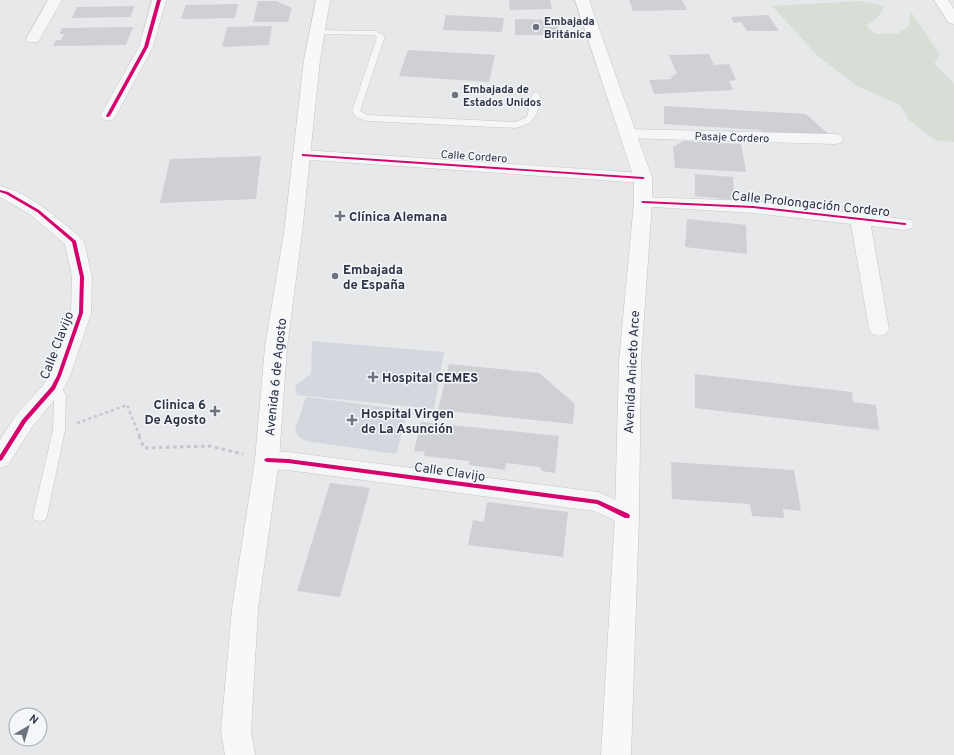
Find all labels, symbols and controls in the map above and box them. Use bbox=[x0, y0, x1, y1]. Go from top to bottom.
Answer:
place label: Embajada Británica bbox=[544, 15, 595, 42]
marker: Embajada Británica bbox=[531, 22, 541, 32]
place label: Embajada de Estados Unidos bbox=[463, 83, 541, 110]
marker: Embajada de Estados Unidos bbox=[450, 90, 460, 100]
street label: Pasaje Cordero bbox=[694, 130, 769, 146]
street label: Calle Cordero bbox=[440, 148, 508, 166]
street label: Calle Prolongación Cordero bbox=[731, 189, 891, 221]
marker: Clínica Alemana bbox=[334, 210, 346, 222]
place label: Clínica Alemana bbox=[349, 210, 447, 226]
place label: Embajada de España bbox=[343, 263, 405, 294]
marker: Embajada de España bbox=[330, 271, 340, 281]
street label: Calle Clavijo bbox=[38, 309, 78, 382]
street label: Avenida Aniceto Arce bbox=[622, 310, 644, 434]
street label: Avenida 6 de Agosto bbox=[263, 317, 291, 437]
marker: Hospital CEMES bbox=[367, 371, 379, 383]
place label: Hospital CEMES bbox=[382, 371, 478, 387]
place label: Clinica 6 De Agosto bbox=[145, 398, 206, 429]
marker: Clinica 6 De Agosto bbox=[209, 405, 221, 417]
place label: Hospital Virgen de La Asunción bbox=[361, 407, 454, 438]
marker: Hospital Virgen de La Asunción bbox=[346, 414, 358, 426]
street label: Calle Clavijo bbox=[413, 460, 486, 486]
north arrow bbox=[8, 707, 48, 747]
text: N bbox=[26, 712, 41, 728]

